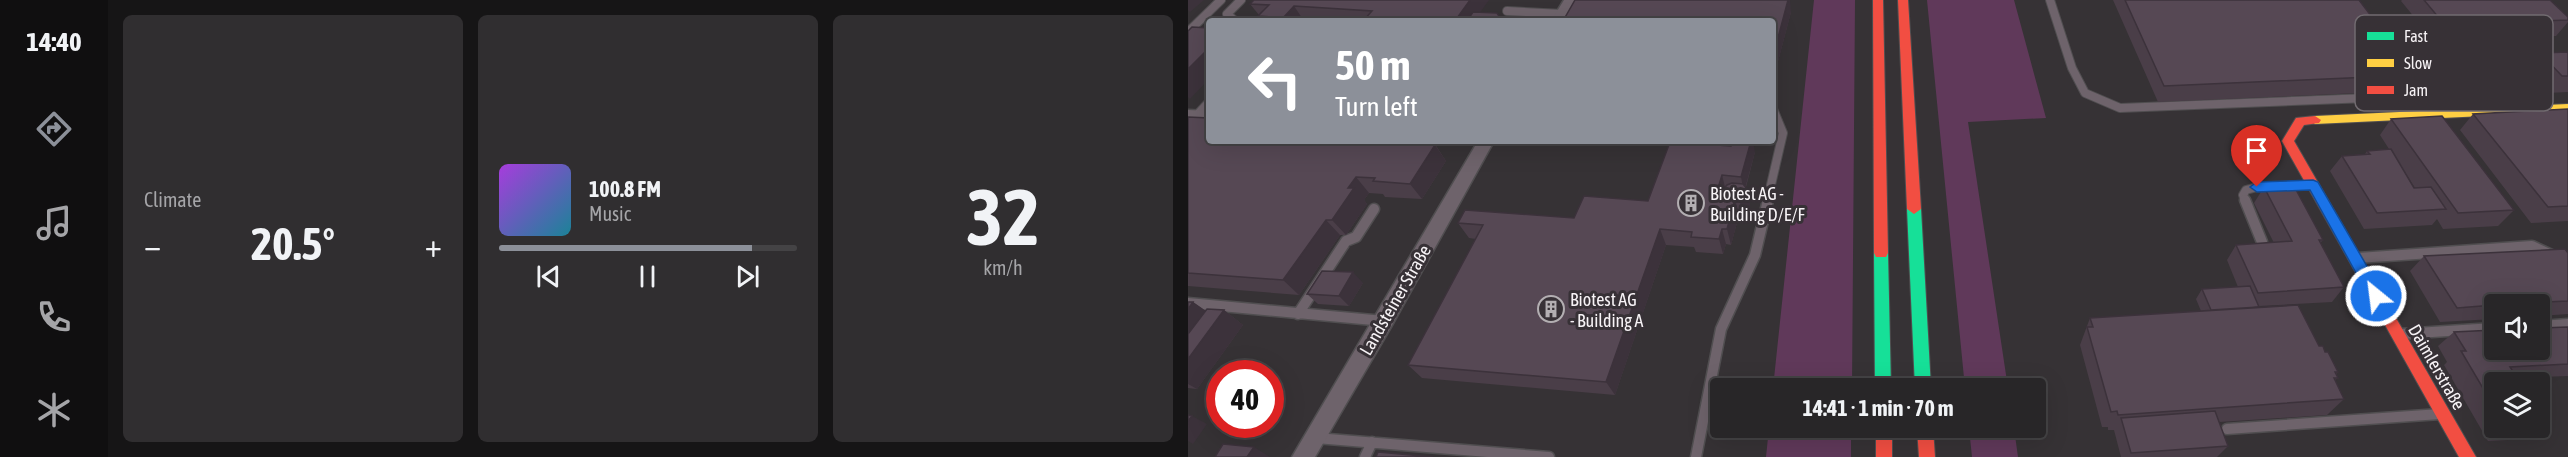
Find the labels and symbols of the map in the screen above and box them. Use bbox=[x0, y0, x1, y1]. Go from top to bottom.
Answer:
legend bbox=[2355, 15, 2553, 111]
text: Fast bbox=[2404, 27, 2428, 45]
text: Slow bbox=[2404, 54, 2432, 72]
text: Jam bbox=[2404, 81, 2428, 99]
pin bbox=[2231, 125, 2282, 187]
place label: Biotest AG - Building D/E/F bbox=[1710, 183, 1805, 225]
building icon: Biotest AG - Building D/E/F bbox=[1676, 188, 1706, 218]
street label: Landsteiner Straße bbox=[1355, 241, 1435, 359]
position arrow bbox=[2344, 264, 2408, 328]
place label: Biotest AG - Building A bbox=[1570, 289, 1644, 331]
building icon: Biotest AG - Building A bbox=[1536, 294, 1566, 324]
street label: Daimlerstraße bbox=[2404, 321, 2470, 413]
speed limit sign: 40 bbox=[1206, 360, 1284, 438]

